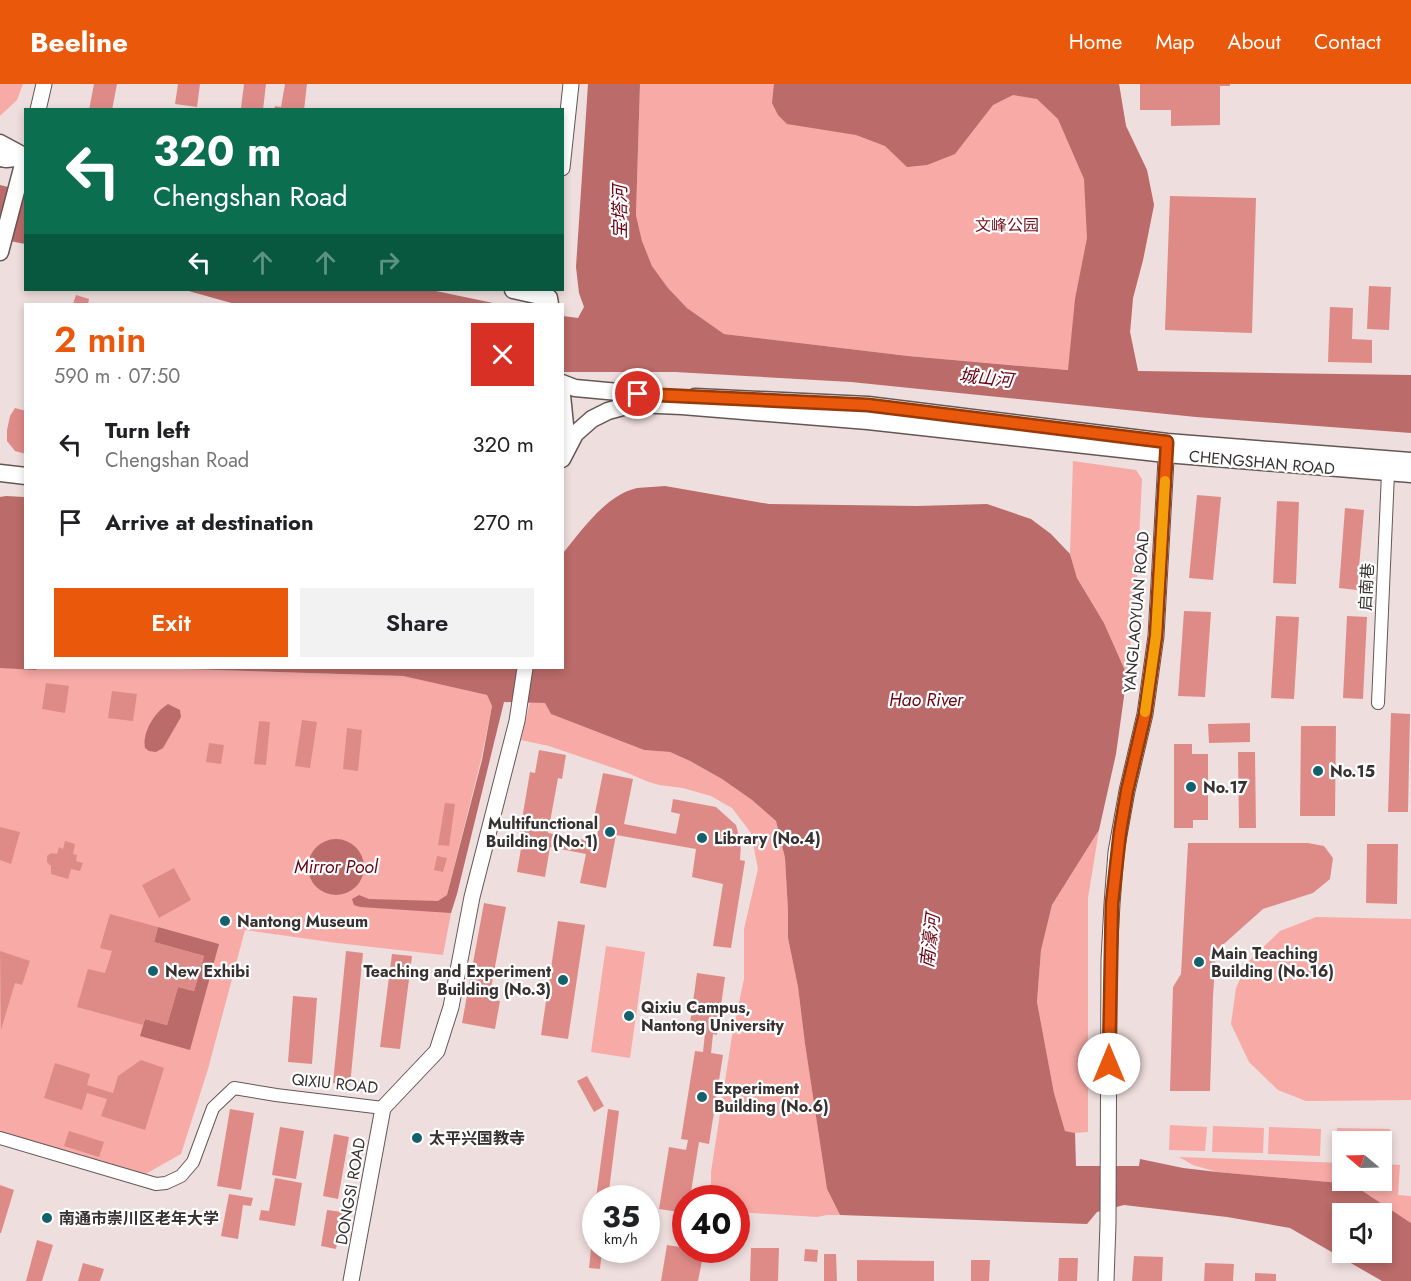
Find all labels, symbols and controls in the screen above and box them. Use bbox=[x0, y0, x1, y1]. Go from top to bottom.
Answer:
text: Beeline bbox=[30, 22, 128, 63]
text: Home bbox=[1069, 27, 1122, 57]
text: Map bbox=[1155, 27, 1195, 57]
text: About bbox=[1228, 27, 1281, 57]
text: Contact bbox=[1314, 27, 1381, 57]
text: 320 m bbox=[153, 121, 281, 182]
icon: left bbox=[54, 132, 132, 210]
text: Chengshan Road bbox=[153, 177, 348, 216]
water label: 宝塔河 bbox=[607, 182, 633, 239]
park label: 文峰公园 bbox=[975, 214, 1039, 237]
icon: left bbox=[183, 246, 216, 279]
icon: ahead bbox=[246, 246, 279, 279]
icon: ahead bbox=[309, 246, 342, 279]
icon: right bbox=[372, 246, 405, 279]
text: 2 min bbox=[54, 313, 146, 365]
button: close bbox=[471, 323, 534, 386]
text: 590 m · 07:50 bbox=[54, 362, 180, 391]
water label: 城山河 bbox=[958, 362, 1017, 394]
pin bbox=[612, 368, 663, 419]
icon: arrive bbox=[621, 377, 654, 410]
text: Turn left bbox=[105, 414, 190, 446]
icon: left bbox=[54, 428, 87, 461]
text: 320 m bbox=[473, 428, 534, 460]
street label: CHENGSHAN ROAD bbox=[1188, 445, 1336, 480]
text: Chengshan Road bbox=[105, 446, 249, 475]
icon: arrive bbox=[54, 506, 87, 539]
text: Arrive at destination bbox=[105, 506, 314, 538]
text: 270 m bbox=[473, 506, 534, 538]
street label: YANGLAOYUAN ROAD bbox=[1118, 530, 1155, 694]
street label: 启南巷 bbox=[1354, 562, 1379, 612]
button: Exit bbox=[54, 588, 288, 657]
button: Share bbox=[300, 588, 534, 657]
water label: Hao River bbox=[889, 687, 964, 713]
place label: No.15 bbox=[1330, 760, 1375, 783]
marker: No.15 bbox=[1311, 764, 1325, 778]
place label: No.17 bbox=[1203, 776, 1248, 799]
marker: No.17 bbox=[1184, 780, 1198, 794]
place label: Multifunctional Building (No.1) bbox=[486, 812, 598, 853]
marker: Multifunctional Building (No.1) bbox=[603, 825, 617, 839]
place label: Library (No.4) bbox=[714, 827, 821, 850]
marker: Library (No.4) bbox=[695, 831, 709, 845]
water label: Mirror Pool bbox=[294, 854, 379, 880]
place label: Nantong Museum bbox=[237, 910, 368, 933]
water label: 南濠河 bbox=[914, 910, 947, 969]
marker: Nantong Museum bbox=[218, 914, 232, 928]
place label: Main Teaching Building (No.16) bbox=[1211, 942, 1334, 983]
marker: Main Teaching Building (No.16) bbox=[1192, 955, 1206, 969]
place label: New Exhibi bbox=[165, 960, 250, 983]
place label: Teaching and Experiment Building (No.3) bbox=[363, 960, 552, 1001]
marker: New Exhibi bbox=[146, 964, 160, 978]
marker: Teaching and Experiment Building (No.3) bbox=[556, 973, 570, 987]
place label: Qixiu Campus, Nantong University bbox=[641, 996, 784, 1037]
marker: Qixiu Campus, Nantong University bbox=[622, 1009, 636, 1023]
position arrow bbox=[1077, 1032, 1141, 1096]
street label: QIXIU ROAD bbox=[291, 1068, 379, 1099]
place label: Experiment Building (No.6) bbox=[714, 1077, 829, 1118]
marker: Experiment Building (No.6) bbox=[695, 1090, 709, 1104]
place label: 太平兴国教寺 bbox=[429, 1127, 525, 1150]
marker: 太平兴国教寺 bbox=[410, 1131, 424, 1145]
north arrow bbox=[1332, 1131, 1392, 1191]
map controls bbox=[1332, 1131, 1392, 1263]
street label: DONGSI ROAD bbox=[330, 1136, 371, 1246]
speed limit sign: 40 bbox=[672, 1185, 750, 1263]
text: 35 bbox=[602, 1195, 640, 1238]
button: sound bbox=[1332, 1203, 1392, 1263]
place label: 南通市崇川区老年大学 bbox=[59, 1207, 219, 1230]
marker: 南通市崇川区老年大学 bbox=[40, 1211, 54, 1225]
text: km/h bbox=[604, 1228, 638, 1250]

